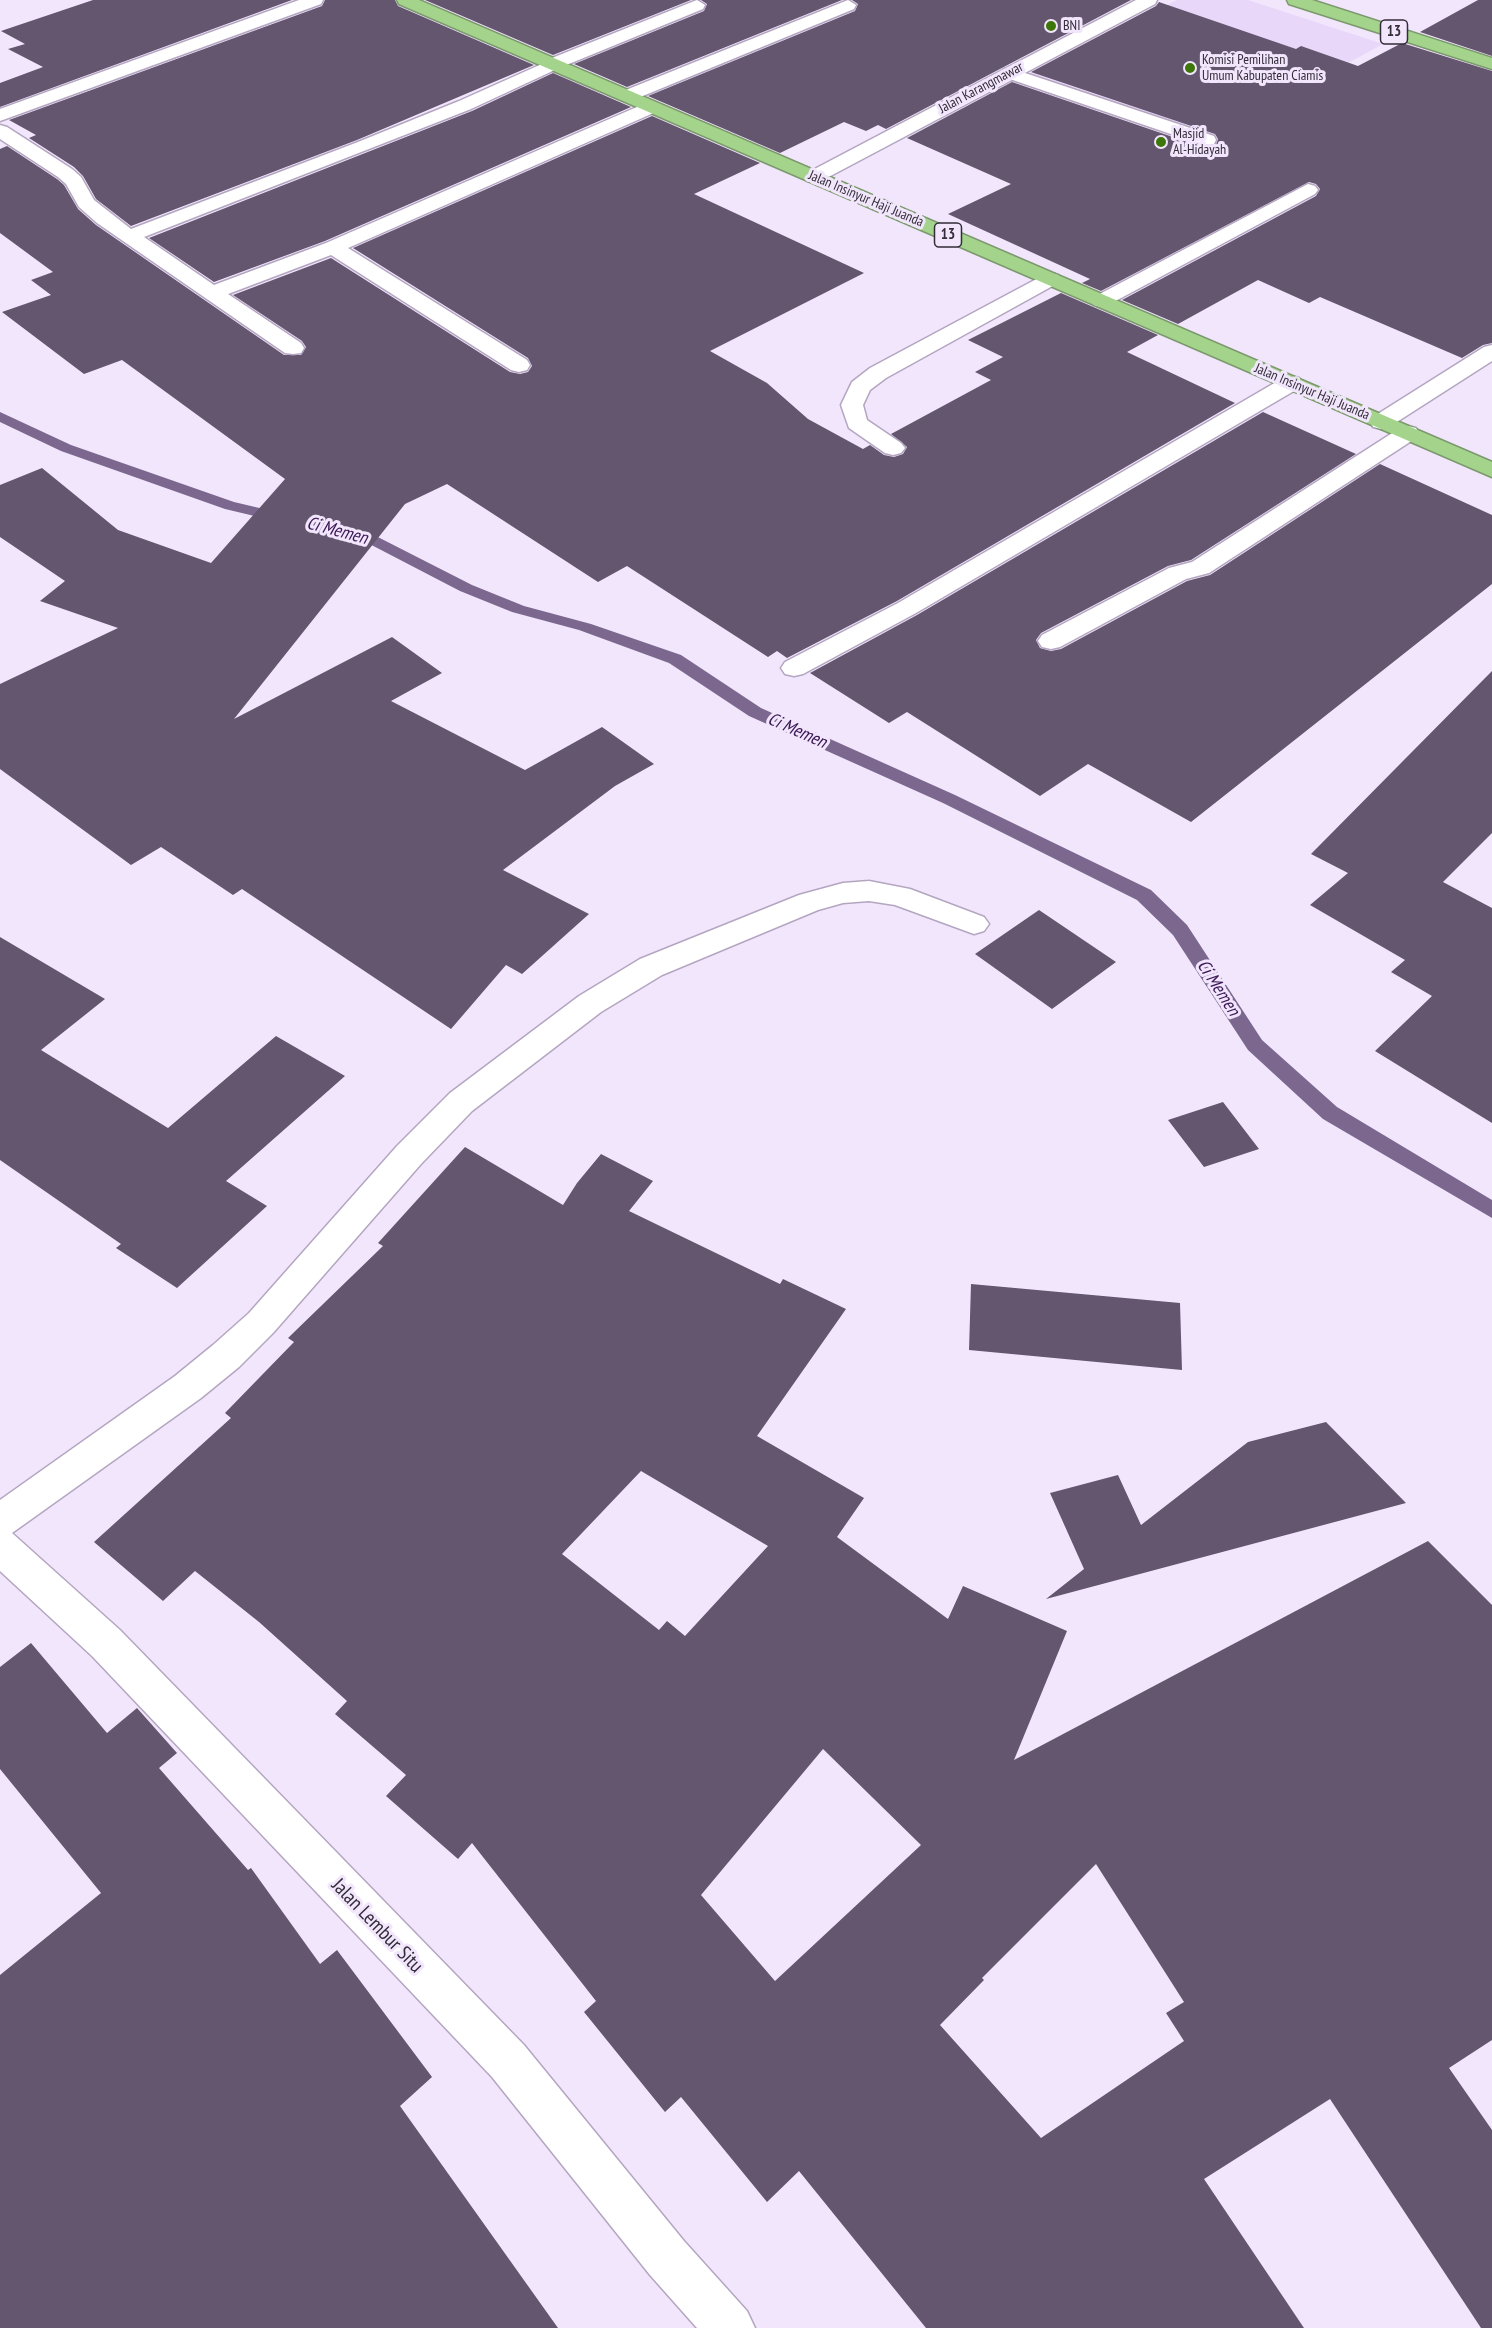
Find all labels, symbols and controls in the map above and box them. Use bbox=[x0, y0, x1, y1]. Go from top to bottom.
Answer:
place label: BNI bbox=[1063, 18, 1080, 34]
marker: BNI bbox=[1044, 19, 1058, 33]
road number: 13 bbox=[1380, 20, 1408, 44]
place label: Komisi Pemilihan Umum Kabupaten Ciamis bbox=[1202, 52, 1323, 84]
street label: Jalan Karangmawar bbox=[936, 59, 1026, 117]
marker: Komisi Pemilihan Umum Kabupaten Ciamis bbox=[1183, 61, 1197, 75]
place label: Masjid Al-Hidayah bbox=[1173, 126, 1226, 158]
marker: Masjid Al-Hidayah bbox=[1154, 135, 1168, 149]
street label: Jalan Insinyur Haji Juanda bbox=[806, 167, 926, 231]
road number: 13 bbox=[934, 223, 962, 247]
street label: Jalan Insinyur Haji Juanda bbox=[1252, 360, 1372, 424]
water label: Ci Memen bbox=[304, 513, 370, 549]
water label: Ci Memen bbox=[764, 709, 830, 753]
water label: Ci Memen bbox=[1192, 956, 1244, 1020]
street label: Jalan Lembur Situ bbox=[326, 1874, 428, 1978]

